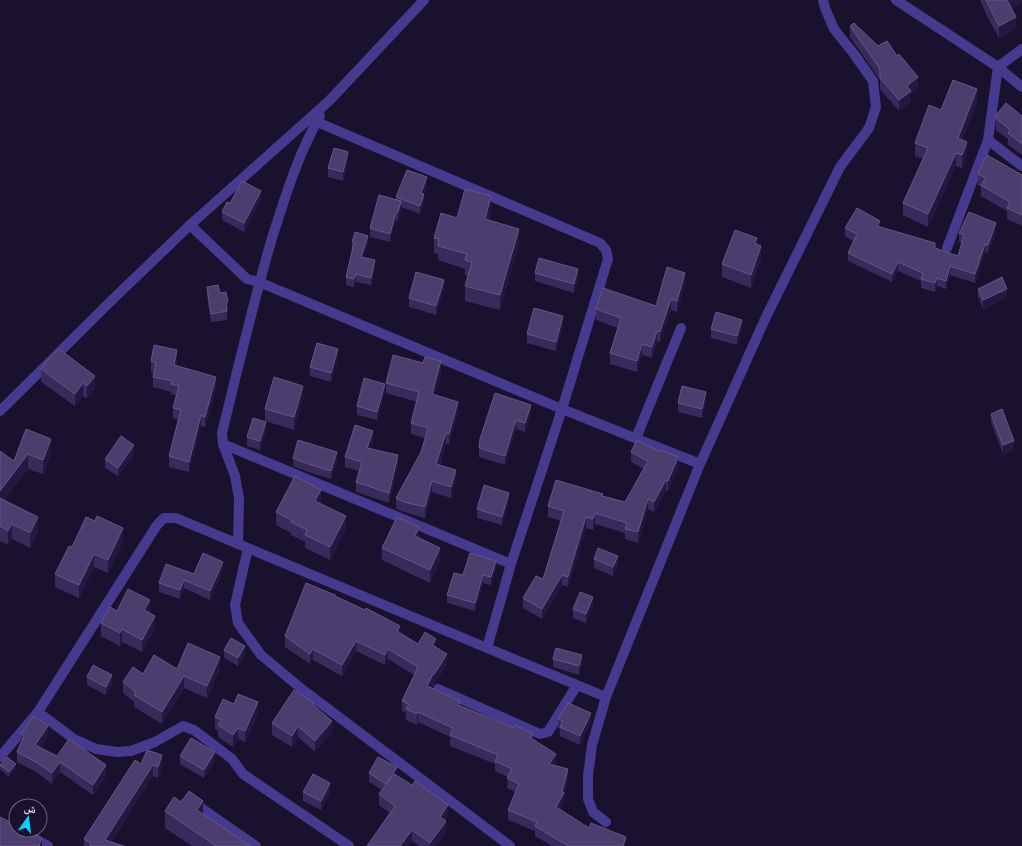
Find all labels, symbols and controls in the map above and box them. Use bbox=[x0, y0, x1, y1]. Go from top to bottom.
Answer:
north arrow bbox=[8, 798, 48, 838]
text: ش bbox=[23, 799, 38, 818]

